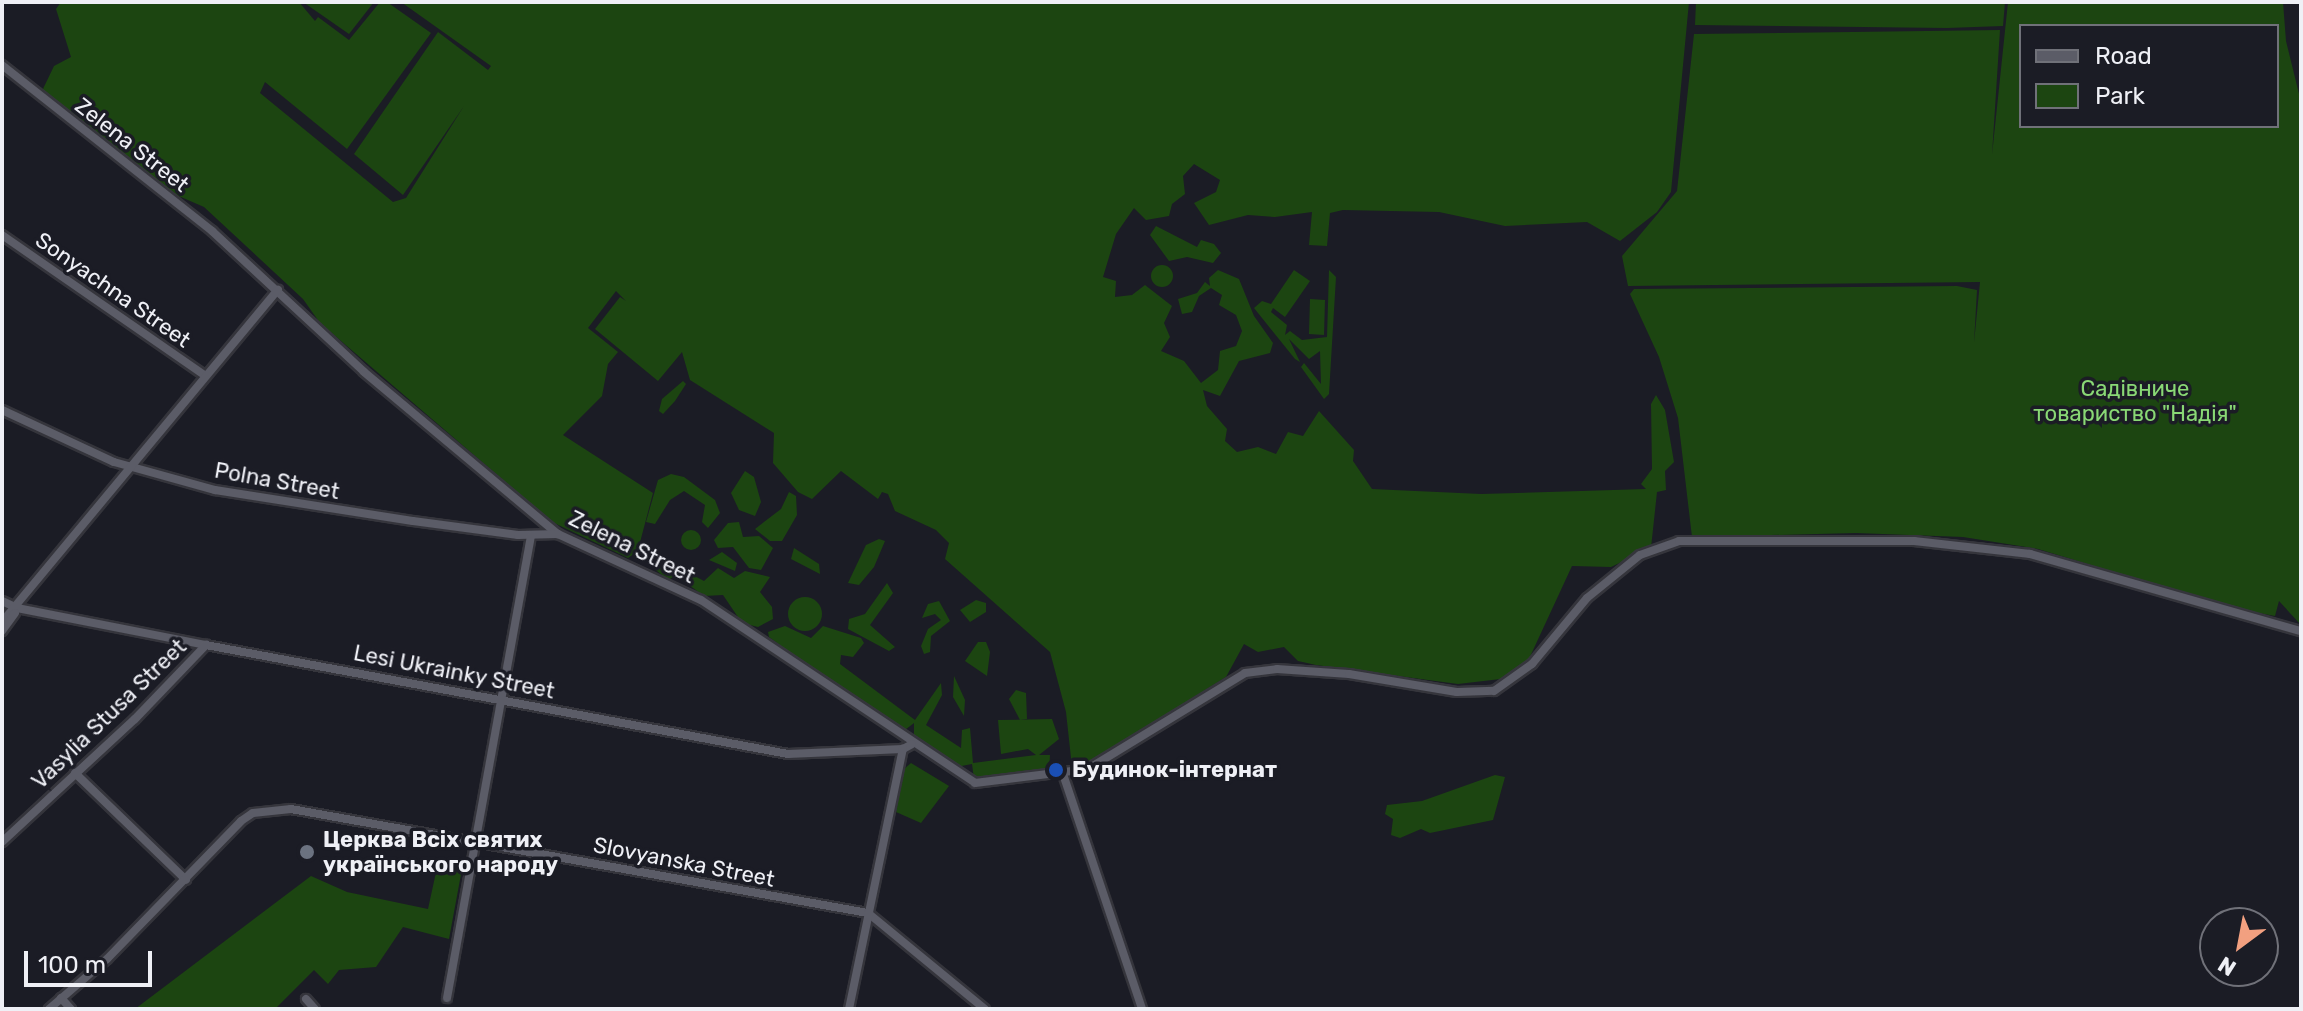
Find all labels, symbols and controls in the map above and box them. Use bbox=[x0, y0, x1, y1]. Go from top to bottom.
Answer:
legend bbox=[2019, 24, 2279, 128]
text: Road bbox=[2095, 42, 2152, 70]
text: Park bbox=[2095, 82, 2145, 110]
street label: Zelena Street bbox=[70, 92, 194, 198]
street label: Sonyachna Street bbox=[30, 227, 196, 353]
park label: Садівниче товариство "Надія" bbox=[2033, 375, 2237, 426]
street label: Polna Street bbox=[212, 457, 342, 505]
street label: Zelena Street bbox=[565, 505, 699, 589]
street label: Vasylia Stusa Street bbox=[26, 634, 192, 794]
street label: Lesi Ukrainky Street bbox=[351, 640, 557, 704]
place label: Будинок-інтернат bbox=[1072, 757, 1277, 783]
marker: Будинок-інтернат bbox=[1047, 761, 1065, 779]
place label: Церква Всіх святих українського народу bbox=[323, 826, 558, 878]
street label: Slovyanska Street bbox=[591, 831, 777, 893]
marker: Церква Всіх святих українського народу bbox=[298, 843, 316, 861]
north arrow bbox=[2199, 907, 2279, 987]
scale bar bbox=[28, 935, 156, 985]
text: N bbox=[2213, 950, 2241, 982]
text: 100 m bbox=[38, 951, 106, 979]

